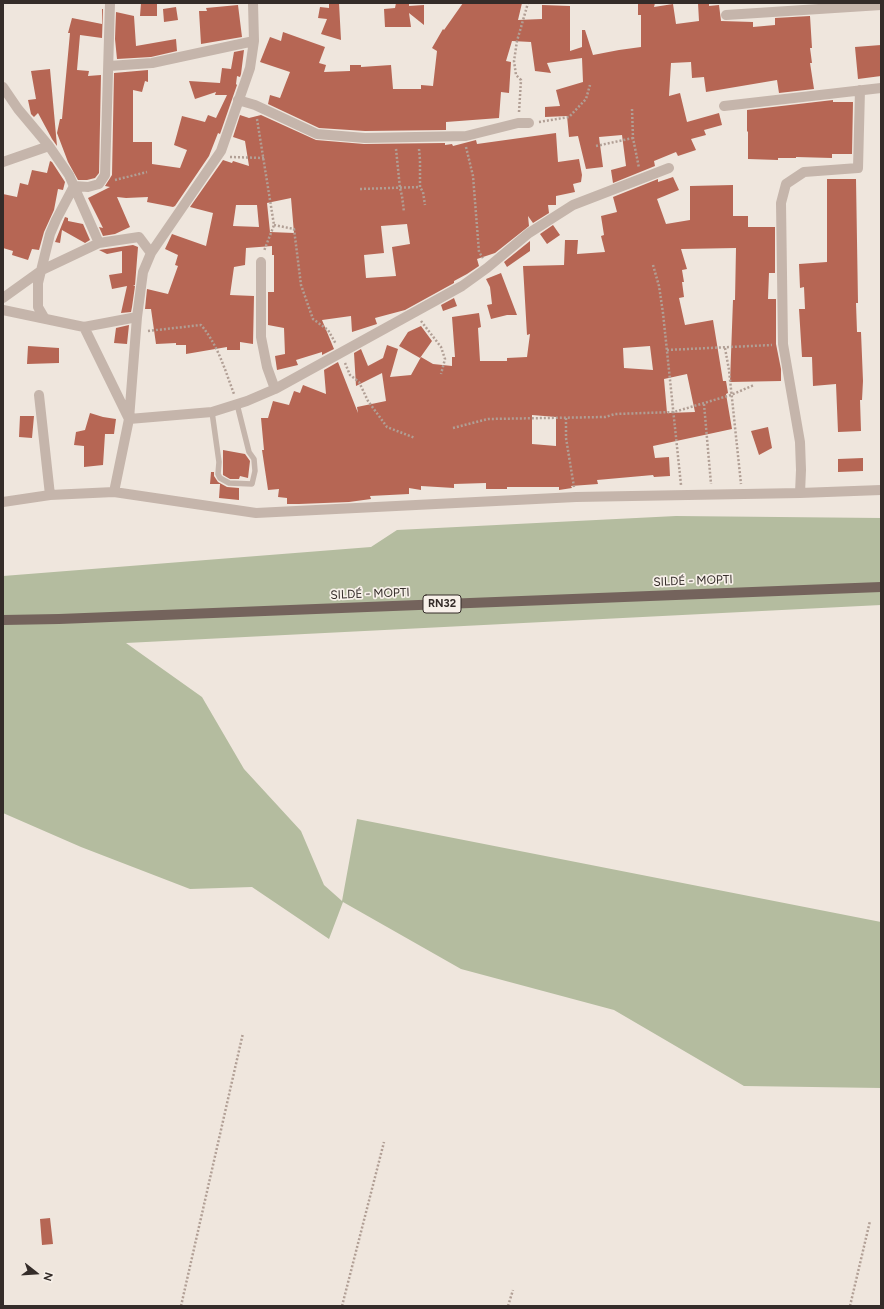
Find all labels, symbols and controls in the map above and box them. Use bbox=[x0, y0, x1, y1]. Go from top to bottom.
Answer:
street label: SILDÉ - MOPTI bbox=[653, 572, 733, 590]
street label: SILDÉ - MOPTI bbox=[330, 585, 410, 603]
road number: RN32 bbox=[423, 595, 461, 613]
north arrow bbox=[16, 1253, 56, 1293]
text: N bbox=[40, 1271, 55, 1283]

